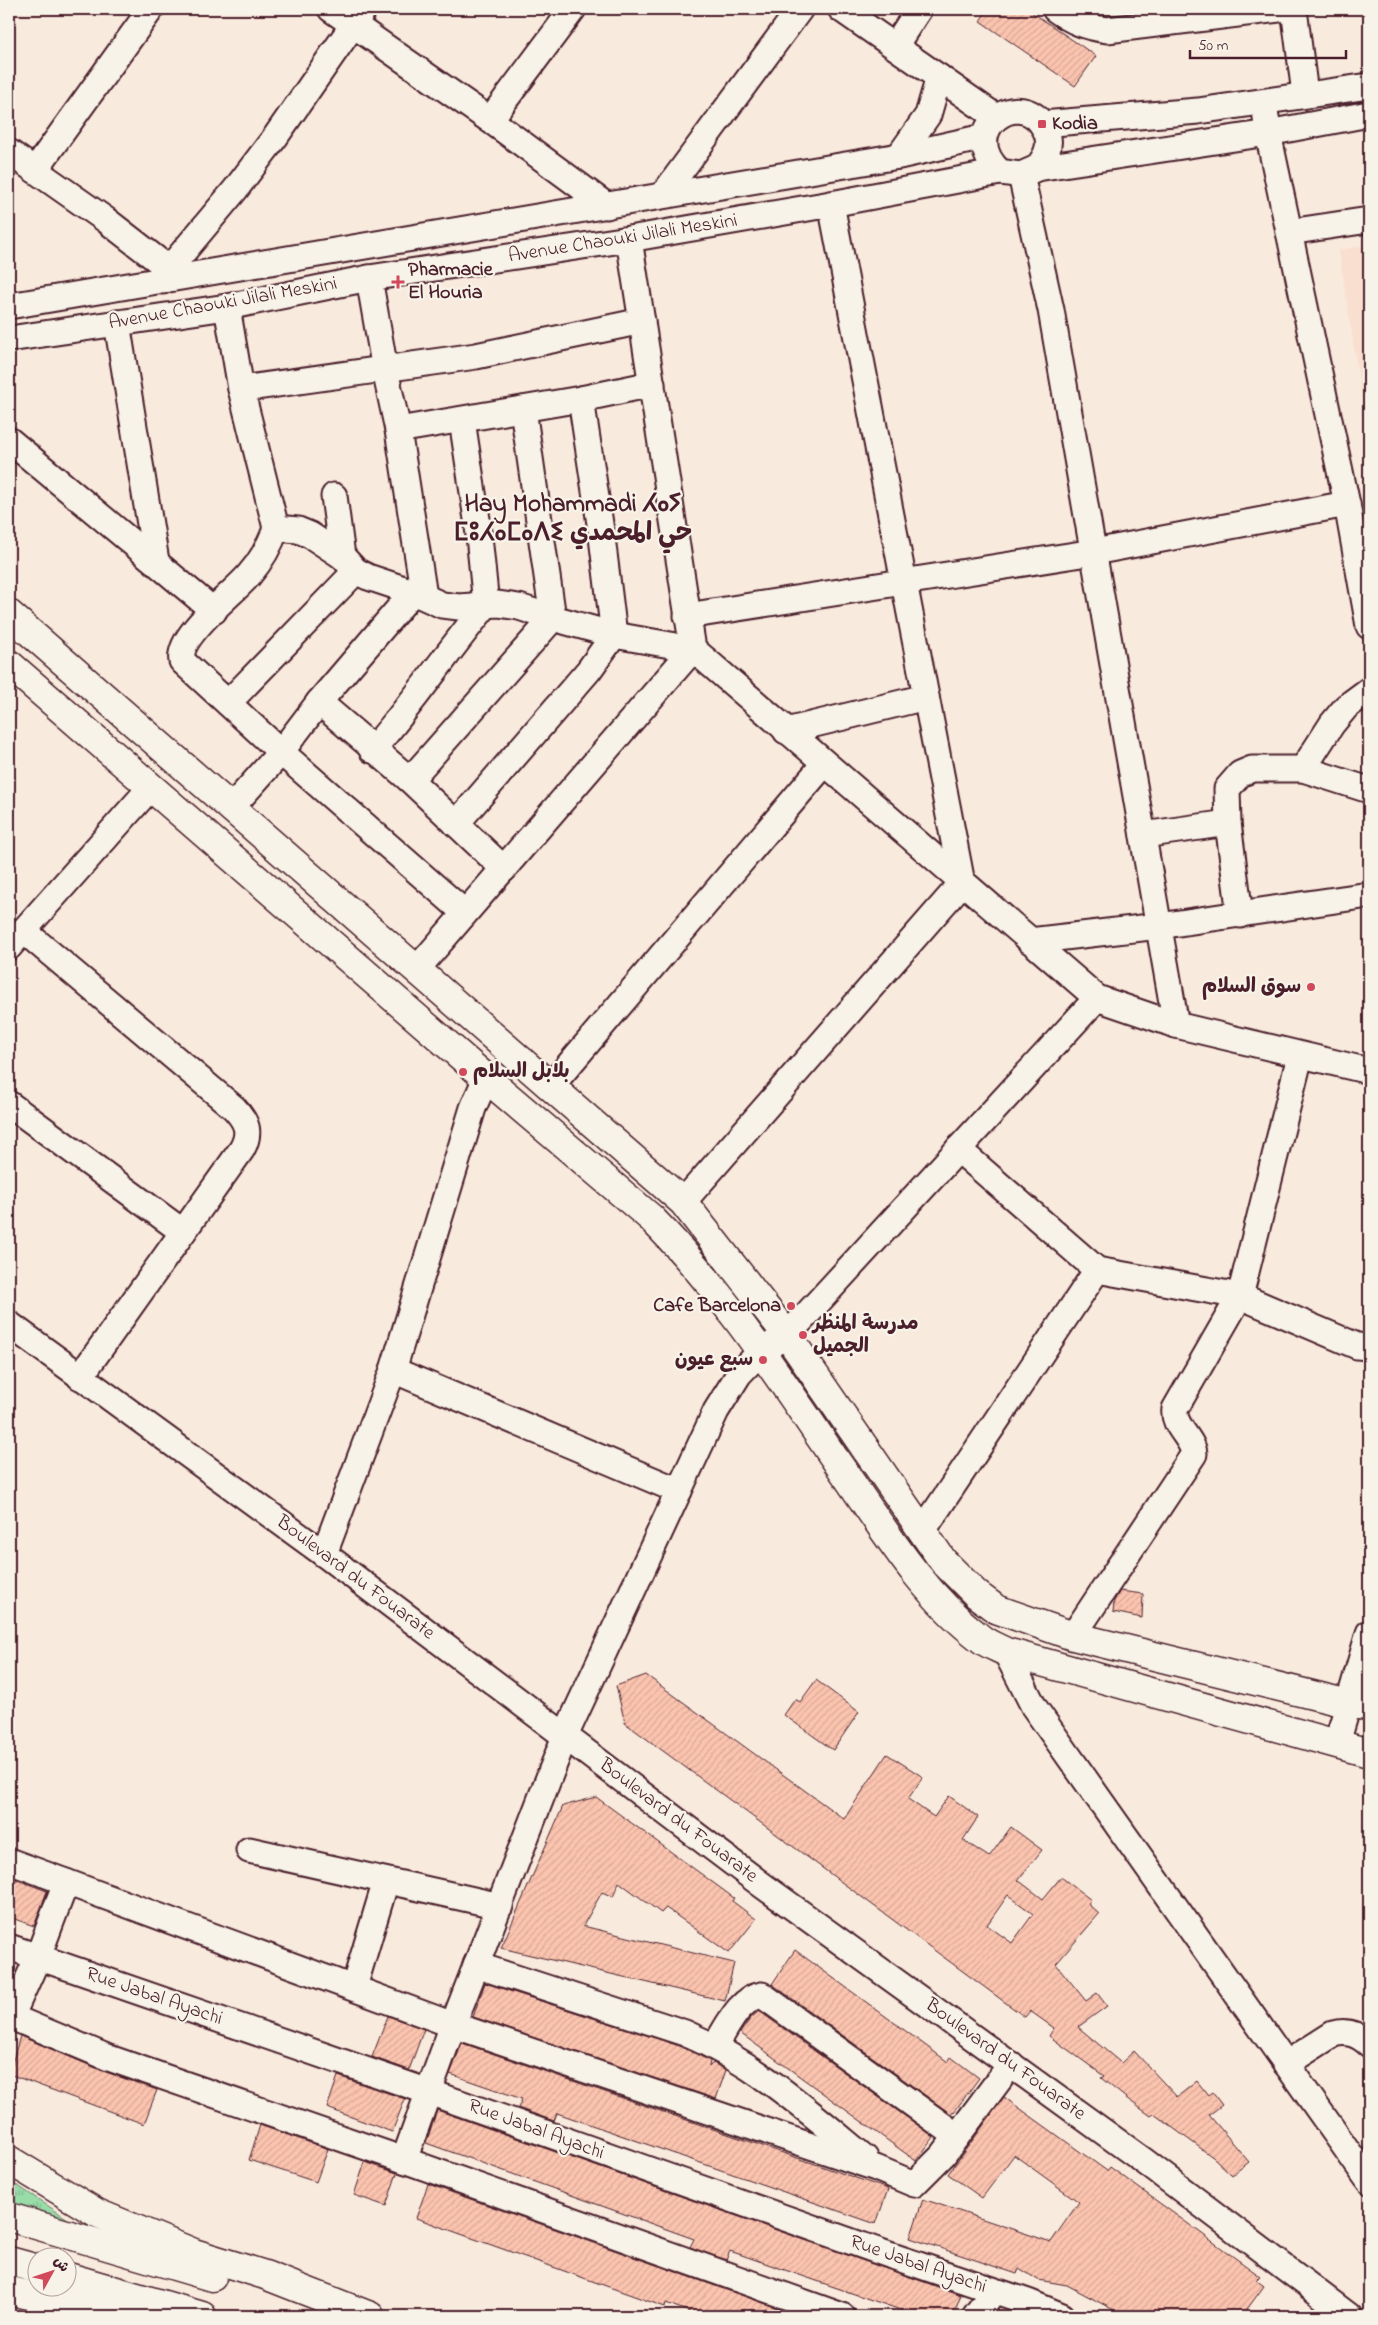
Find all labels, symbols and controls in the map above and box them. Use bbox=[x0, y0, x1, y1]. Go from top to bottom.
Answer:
scale bar bbox=[1190, 28, 1347, 60]
text: 50 m bbox=[1198, 35, 1229, 57]
place label: Kodia bbox=[1052, 110, 1098, 139]
marker: Kodia bbox=[1036, 118, 1048, 130]
street label: Avenue Chaouki Jilali Meskini bbox=[506, 207, 740, 271]
place label: Pharmacie El Houria bbox=[408, 256, 494, 308]
street label: Avenue Chaouki Jilali Meskini bbox=[106, 270, 340, 338]
marker: Pharmacie El Houria bbox=[392, 276, 404, 288]
district label: Hay Mohammadi ⵃⴰⵢ ⵎⵓⵃⴰⵎⴰⴷⵉ حي المحمدي bbox=[454, 487, 692, 554]
place label: سوق السلام bbox=[1202, 973, 1301, 1002]
marker: سوق السلام bbox=[1305, 981, 1317, 993]
place label: بلابل السلام bbox=[473, 1058, 570, 1087]
marker: بلابل السلام bbox=[457, 1066, 469, 1078]
place label: Cafe Barcelona bbox=[653, 1292, 781, 1321]
marker: Cafe Barcelona bbox=[785, 1300, 797, 1312]
place label: مدرسة المنظر الجميل bbox=[811, 1310, 919, 1362]
marker: مدرسة المنظر الجميل bbox=[797, 1329, 809, 1341]
place label: سبع عيون bbox=[675, 1346, 753, 1375]
marker: سبع عيون bbox=[757, 1354, 769, 1366]
street label: Boulevard du Fouarate bbox=[269, 1508, 441, 1648]
street label: Boulevard du Fouarate bbox=[592, 1751, 764, 1891]
street label: Rue Jabal Ayachi bbox=[82, 1960, 226, 2034]
street label: Boulevard du Fouarate bbox=[918, 1991, 1091, 2128]
street label: Rue Jabal Ayachi bbox=[464, 2092, 608, 2168]
street label: Rue Jabal Ayachi bbox=[846, 2228, 990, 2302]
north arrow bbox=[28, 2248, 78, 2298]
text: ش bbox=[48, 2252, 74, 2277]

